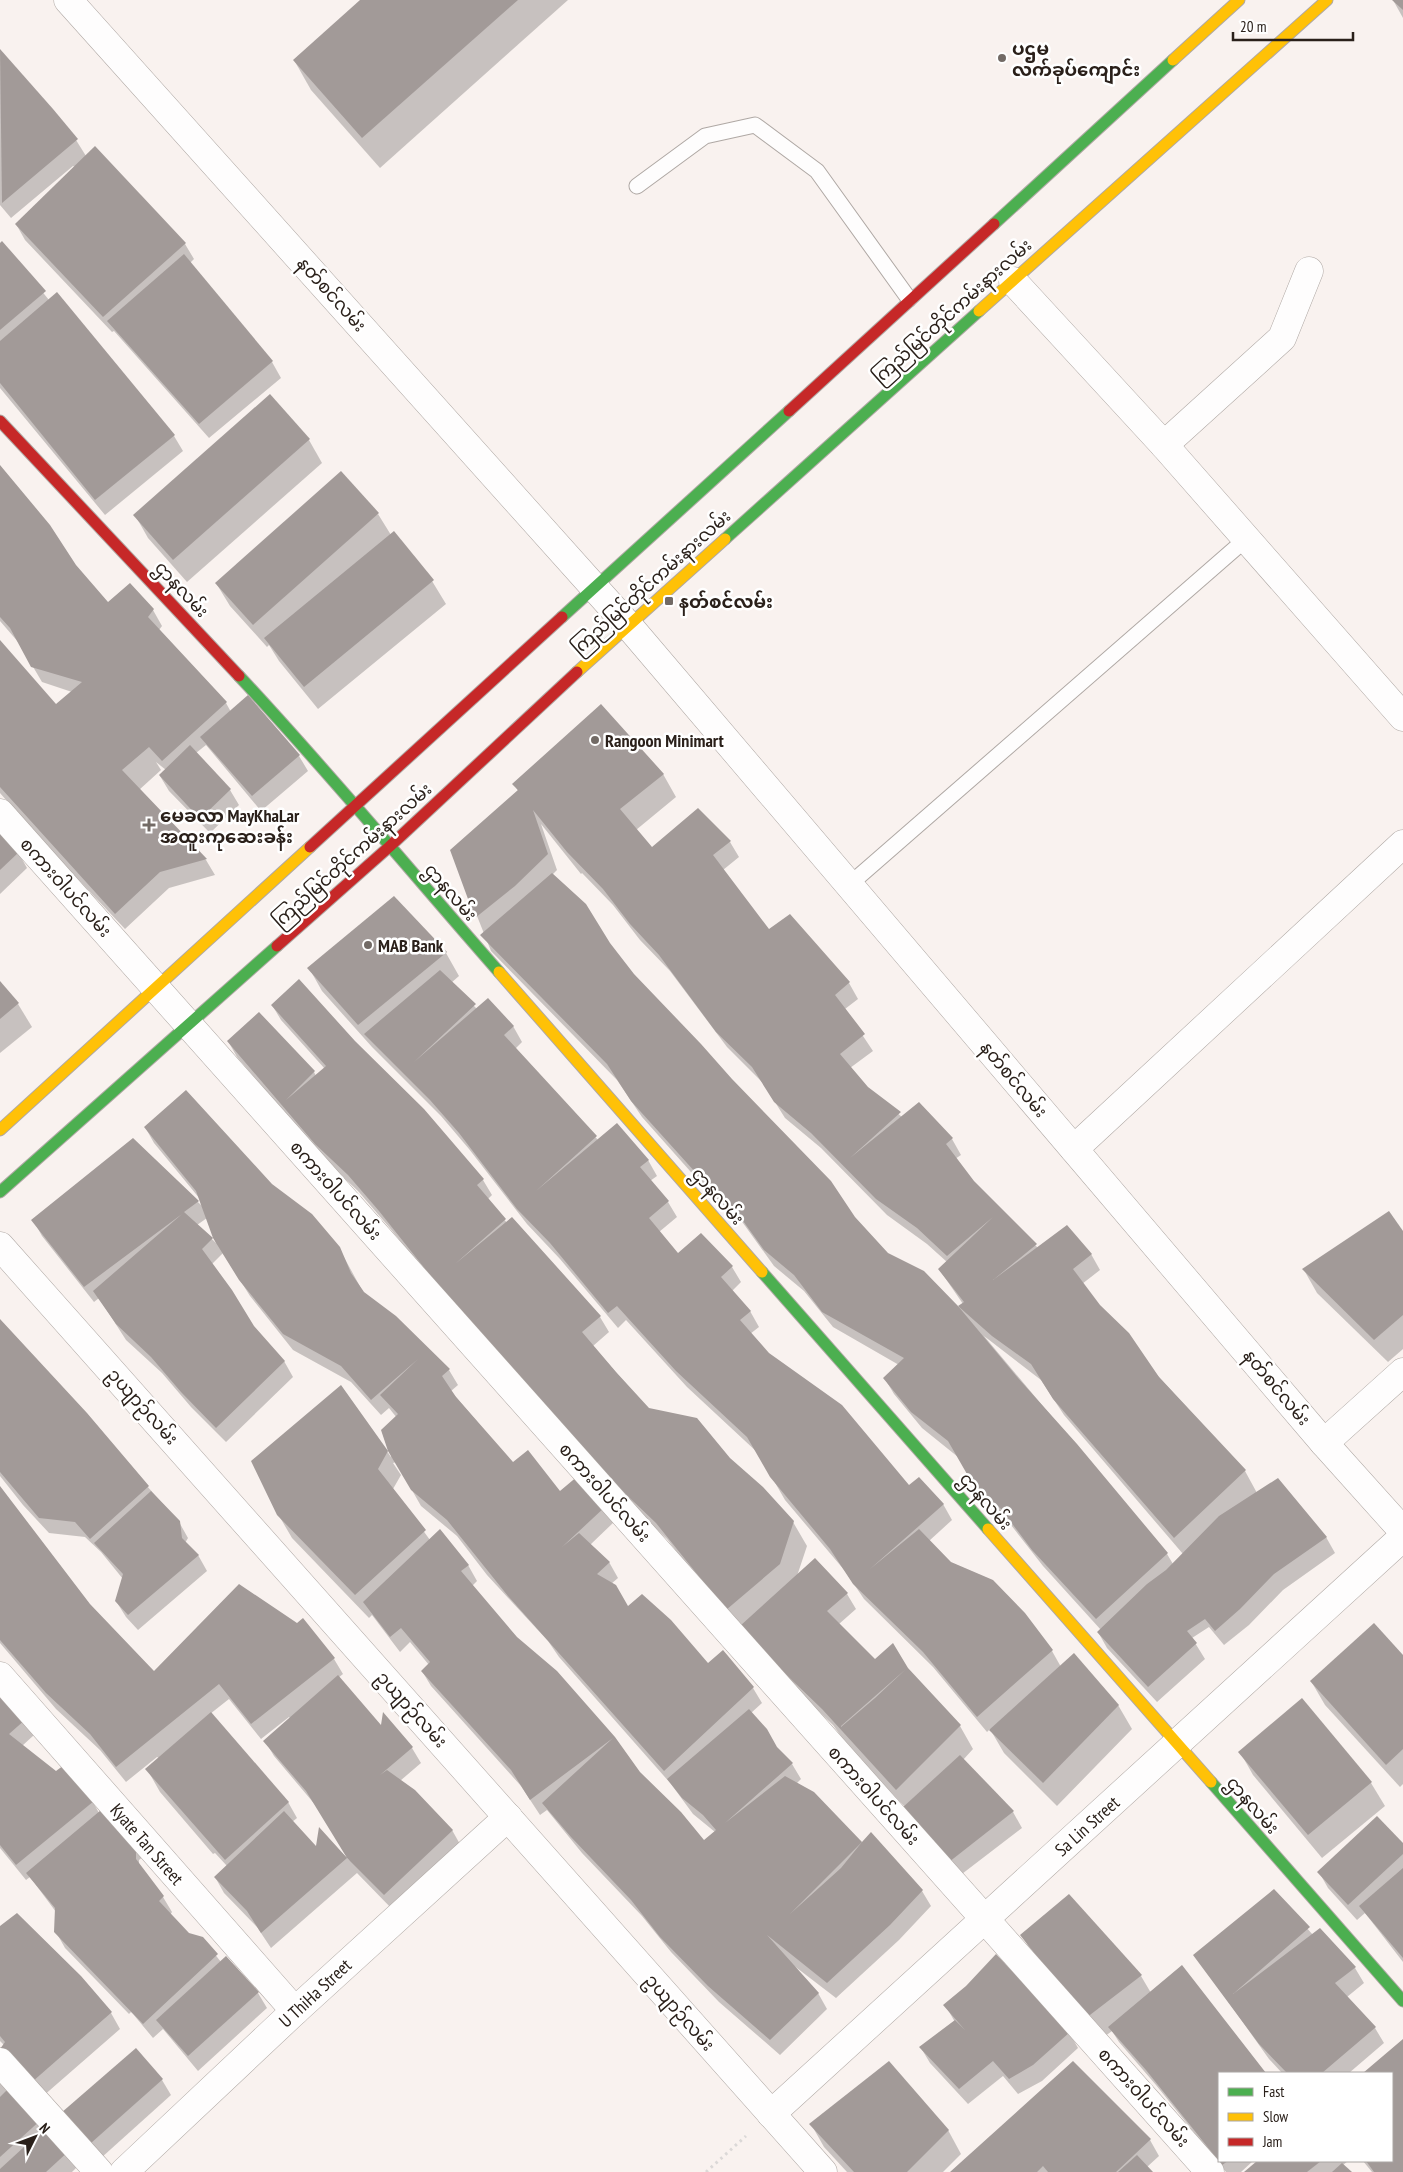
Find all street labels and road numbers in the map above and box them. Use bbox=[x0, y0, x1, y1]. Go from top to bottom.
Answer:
street label: ကြည်မြင်တိုင်ကမ်းနားလမ်း bbox=[866, 232, 1039, 392]
street label: နတ်စင်လမ်း bbox=[289, 251, 372, 339]
street label: ကြည်မြင်တိုင်ကမ်းနားလမ်း bbox=[565, 503, 738, 663]
street label: ဌာနလမ်း bbox=[147, 555, 215, 625]
street label: ကြည်မြင်တိုင်ကမ်းနားလမ်း bbox=[266, 776, 439, 936]
street label: စကားဝါပင်လမ်း bbox=[15, 832, 118, 942]
street label: ဌာနလမ်း bbox=[417, 858, 483, 928]
street label: နတ်စင်လမ်း bbox=[972, 1035, 1053, 1125]
street label: စကားဝါပင်လမ်း bbox=[285, 1135, 388, 1245]
street label: ဌာနလမ်း bbox=[684, 1162, 750, 1232]
street label: နတ်စင်လမ်း bbox=[1235, 1343, 1316, 1433]
street label: ဥယျာဉ်လမ်း bbox=[100, 1362, 184, 1452]
street label: စကားဝါပင်လမ်း bbox=[554, 1437, 657, 1547]
street label: ဌာနလမ်း bbox=[952, 1467, 1018, 1537]
street label: ဥယျာဉ်လမ်း bbox=[369, 1665, 453, 1755]
street label: စကားဝါပင်လမ်း bbox=[823, 1740, 926, 1850]
street label: ဌာနလမ်း bbox=[1219, 1771, 1285, 1841]
street label: Sa Lin Street bbox=[1050, 1791, 1124, 1861]
street label: Kyate Tan Street bbox=[105, 1799, 189, 1889]
street label: U ThiHa Street bbox=[274, 1954, 356, 2032]
street label: ဥယျာဉ်လမ်း bbox=[637, 1968, 721, 2058]
street label: စကားဝါပင်လမ်း bbox=[1093, 2042, 1196, 2152]

